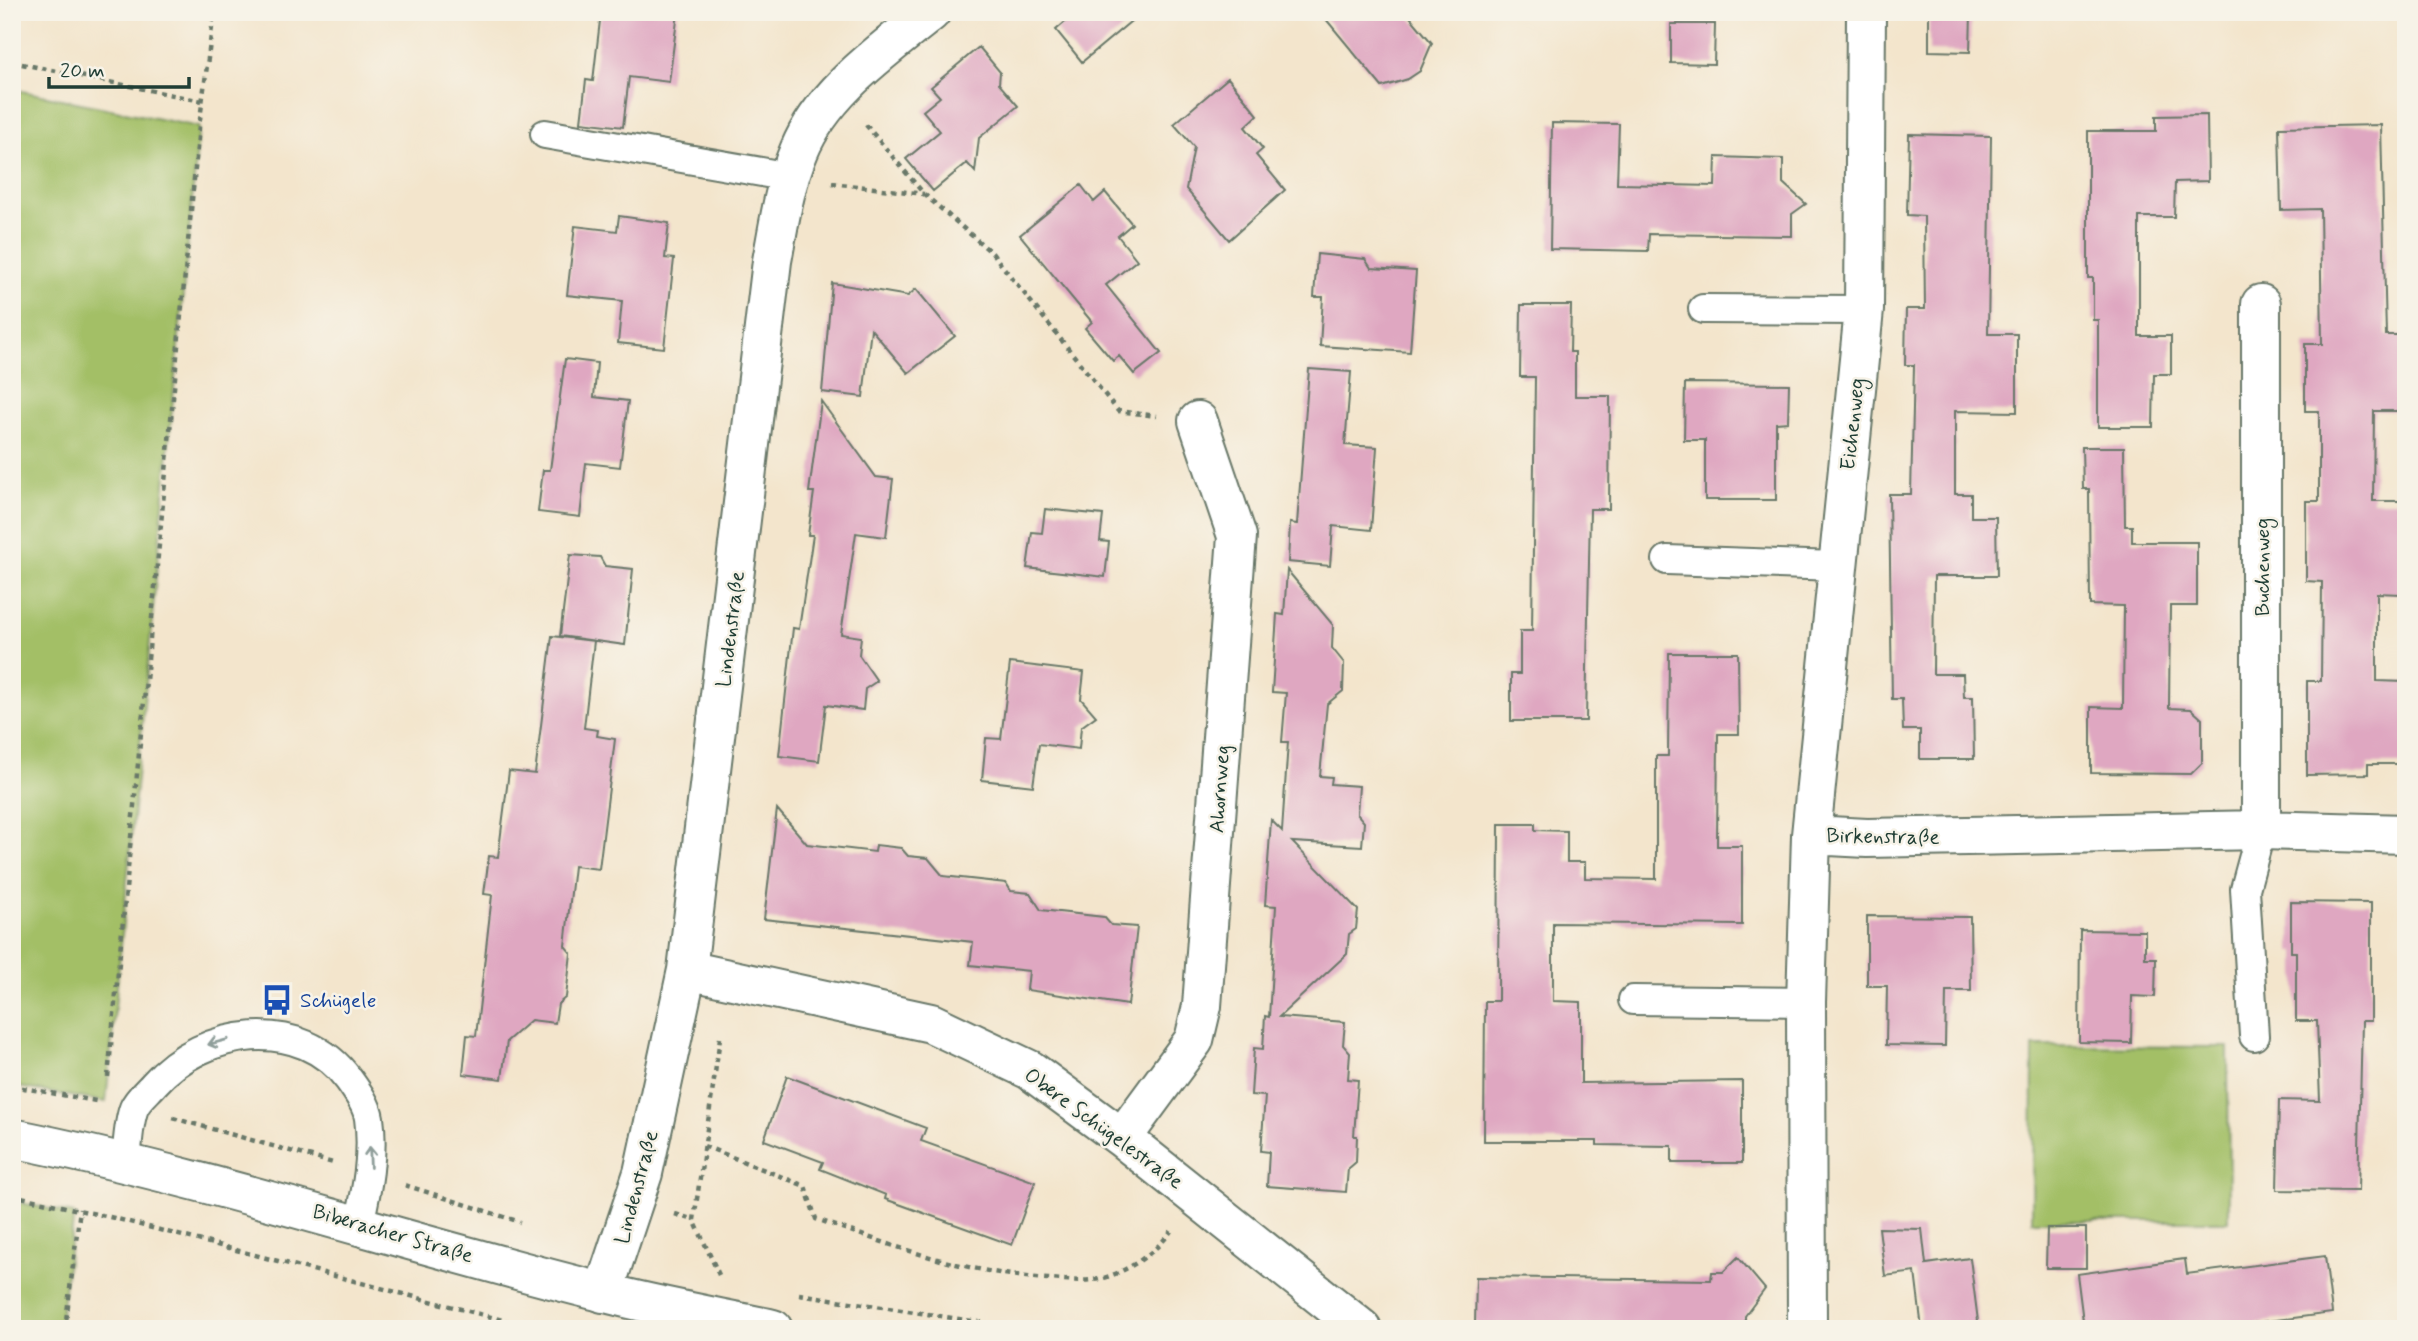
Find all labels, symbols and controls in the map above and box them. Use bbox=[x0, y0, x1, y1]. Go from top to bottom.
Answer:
scale bar bbox=[49, 46, 189, 90]
text: 20 m bbox=[60, 57, 105, 85]
street label: Eichenweg bbox=[1834, 377, 1873, 472]
street label: Buchenweg bbox=[2249, 518, 2278, 616]
street label: Lindenstraße bbox=[710, 570, 752, 689]
street label: Ahornweg bbox=[1203, 744, 1237, 834]
street label: Birkenstraße bbox=[1826, 822, 1940, 852]
bus stop icon: Schügele bbox=[260, 983, 294, 1017]
place label: Schügele bbox=[300, 987, 376, 1015]
one-way arrow bbox=[208, 1036, 230, 1049]
street label: Obere Schügelestraße bbox=[1018, 1062, 1189, 1196]
street label: Lindenstraße bbox=[608, 1127, 666, 1247]
one-way arrow bbox=[363, 1146, 376, 1169]
street label: Biberacher Straße bbox=[309, 1198, 476, 1270]

